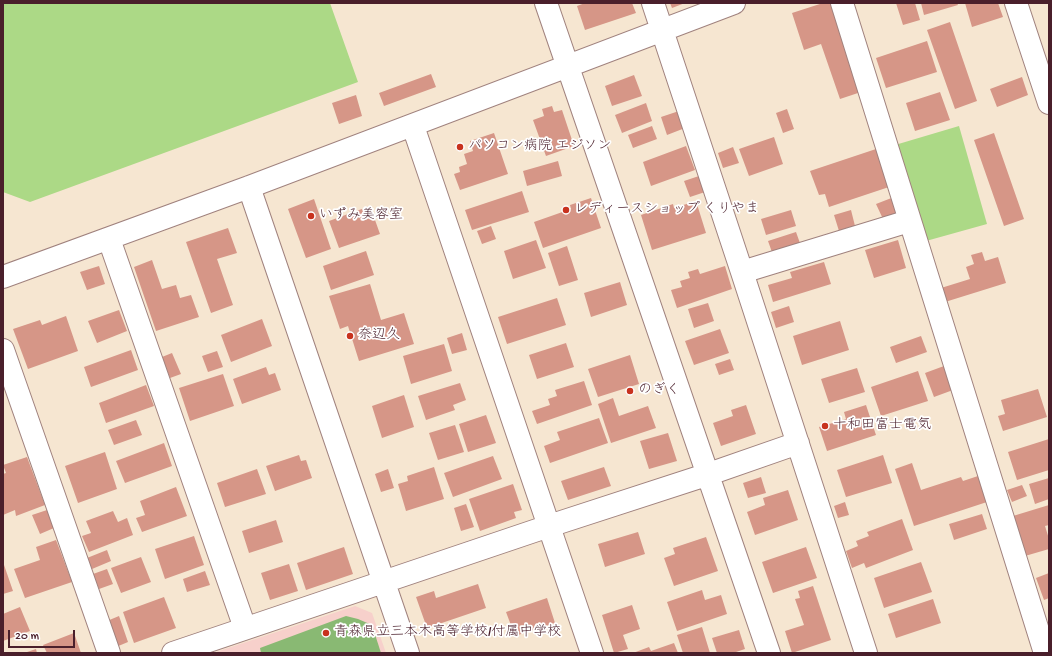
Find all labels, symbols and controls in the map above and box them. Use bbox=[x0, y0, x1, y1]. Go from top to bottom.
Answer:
place label: パソコン病院 エジソン bbox=[468, 139, 611, 155]
marker: パソコン病院 エジソン bbox=[455, 142, 465, 152]
place label: レディースショップ くりやま bbox=[574, 202, 759, 218]
marker: レディースショップ くりやま bbox=[561, 205, 571, 215]
place label: いずみ美容室 bbox=[319, 208, 403, 224]
marker: いずみ美容室 bbox=[306, 211, 316, 221]
place label: 奈辺久 bbox=[358, 328, 400, 344]
marker: 奈辺久 bbox=[345, 331, 355, 341]
place label: のぎく bbox=[638, 383, 680, 399]
marker: のぎく bbox=[625, 386, 635, 396]
place label: 十和田富士電気 bbox=[833, 418, 931, 434]
marker: 十和田富士電気 bbox=[820, 421, 830, 431]
scale bar bbox=[10, 622, 77, 648]
place label: 青森県立三本木高等学校/付属中学校 bbox=[334, 625, 561, 641]
marker: 青森県立三本木高等学校/付属中学校 bbox=[321, 628, 331, 638]
text: 20 m bbox=[15, 630, 39, 644]

